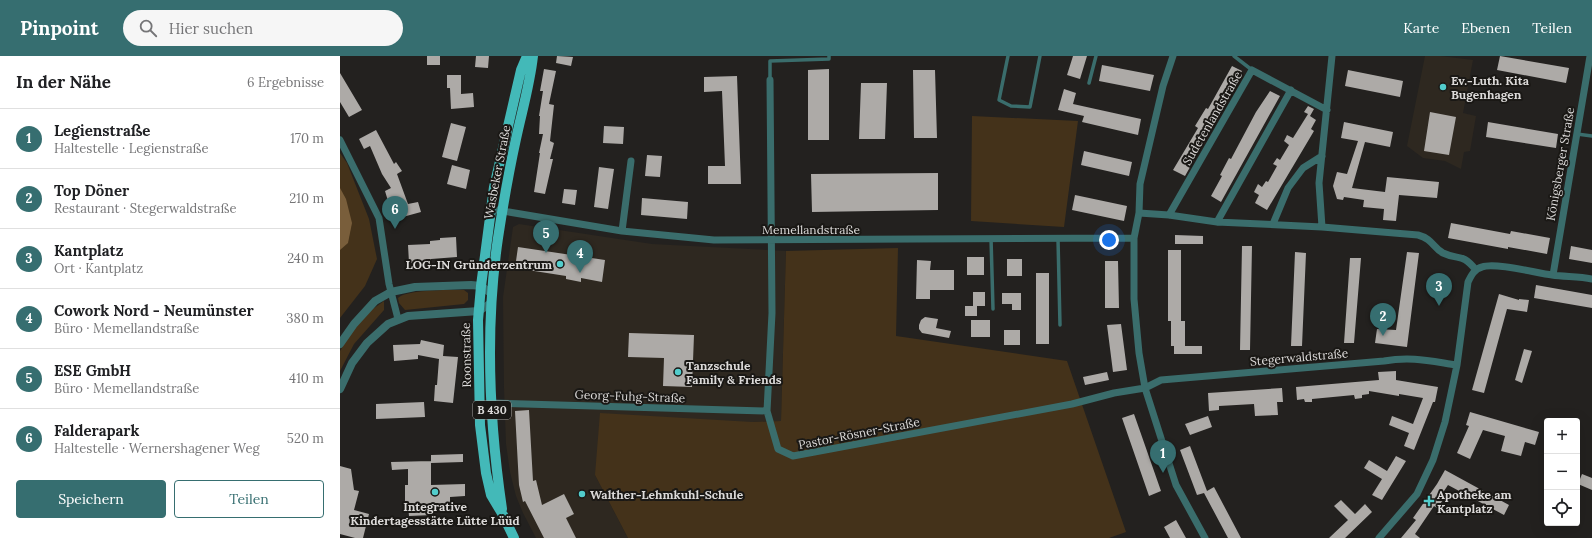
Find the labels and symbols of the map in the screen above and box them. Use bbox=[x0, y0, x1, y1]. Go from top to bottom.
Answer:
street label: Sudetenlandstraße bbox=[1179, 68, 1245, 168]
place label: Ev.-Luth. Kita Bugenhagen bbox=[1451, 73, 1530, 102]
marker: Ev.-Luth. Kita Bugenhagen bbox=[1438, 82, 1448, 92]
street label: Königsberger Straße bbox=[1543, 105, 1577, 222]
street label: Wasbeker Straße bbox=[481, 123, 514, 220]
pin: 6 bbox=[382, 196, 408, 229]
pin: 5 bbox=[533, 220, 559, 253]
street label: Memellandstraße bbox=[762, 222, 861, 237]
your location bbox=[1099, 230, 1119, 250]
pin: 4 bbox=[567, 240, 593, 273]
place label: LOG-IN Gründerzentrum bbox=[406, 257, 552, 272]
marker: LOG-IN Gründerzentrum bbox=[555, 259, 565, 269]
pin: 3 bbox=[1426, 273, 1452, 306]
pin: 2 bbox=[1370, 303, 1396, 336]
street label: Roonstraße bbox=[458, 322, 474, 388]
street label: Stegerwaldstraße bbox=[1249, 345, 1349, 369]
place label: Tanzschule Family & Friends bbox=[686, 358, 782, 387]
marker: Tanzschule Family & Friends bbox=[673, 367, 683, 377]
street label: Georg-Fuhg-Straße bbox=[574, 387, 686, 405]
road number: B 430 bbox=[473, 401, 511, 419]
street label: Pastor-Rösner-Straße bbox=[797, 414, 921, 452]
pin: 1 bbox=[1150, 440, 1176, 473]
marker: Integrative Kindertagesstätte Lütte Lüüd bbox=[430, 487, 440, 497]
place label: Walther-Lehmkuhl-Schule bbox=[590, 487, 744, 502]
place label: Apotheke am Kantplatz bbox=[1437, 487, 1511, 516]
marker: Walther-Lehmkuhl-Schule bbox=[577, 489, 587, 499]
marker: Apotheke am Kantplatz bbox=[1424, 496, 1434, 506]
place label: Integrative Kindertagesstätte Lütte Lüüd bbox=[350, 499, 520, 528]

